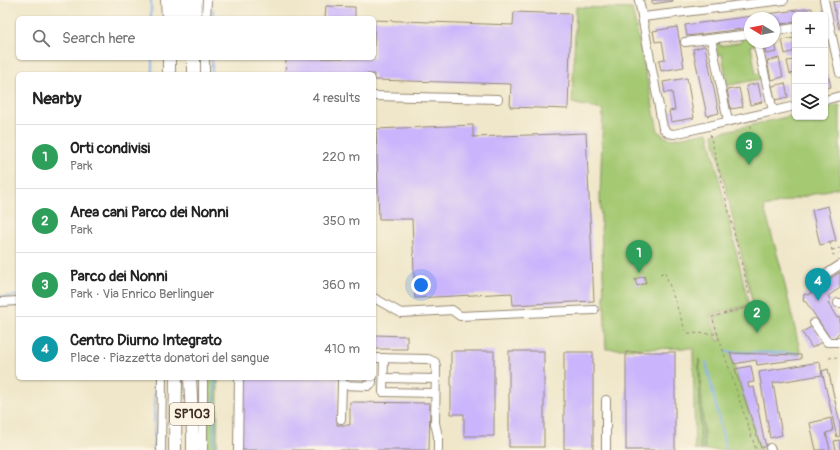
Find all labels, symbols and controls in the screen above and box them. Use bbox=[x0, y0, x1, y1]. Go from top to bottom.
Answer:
north arrow bbox=[744, 12, 780, 48]
map controls bbox=[792, 12, 828, 120]
button: + bbox=[792, 12, 828, 48]
search box bbox=[16, 16, 376, 60]
icon: search bbox=[30, 27, 52, 49]
text: Search here bbox=[62, 29, 135, 48]
button: − bbox=[792, 48, 828, 84]
button: layers bbox=[792, 84, 828, 120]
text: Nearby bbox=[32, 88, 81, 109]
text: 4 results bbox=[313, 90, 360, 106]
pin: 3 bbox=[736, 132, 762, 165]
text: Orti condivisi bbox=[70, 139, 150, 158]
text: 1 bbox=[42, 149, 48, 165]
text: 220 m bbox=[322, 149, 360, 165]
text: Park bbox=[70, 158, 93, 174]
text: Area cani Parco dei Nonni bbox=[70, 203, 228, 222]
text: 2 bbox=[41, 213, 49, 229]
text: 350 m bbox=[322, 213, 360, 229]
text: Park bbox=[70, 222, 93, 238]
pin: 1 bbox=[626, 240, 652, 273]
text: Parco dei Nonni bbox=[70, 267, 167, 286]
pin: 4 bbox=[805, 268, 831, 301]
your location bbox=[411, 275, 431, 295]
text: 3 bbox=[41, 277, 49, 293]
text: 360 m bbox=[322, 277, 360, 293]
text: Park · Via Enrico Berlinguer bbox=[70, 286, 214, 302]
pin: 2 bbox=[744, 300, 770, 333]
text: Centro Diurno Integrato bbox=[70, 331, 222, 350]
text: 4 bbox=[41, 341, 49, 357]
text: 410 m bbox=[324, 341, 360, 357]
text: Place · Piazzetta donatori del sangue bbox=[70, 350, 269, 366]
road number: SP103 bbox=[170, 403, 214, 425]

